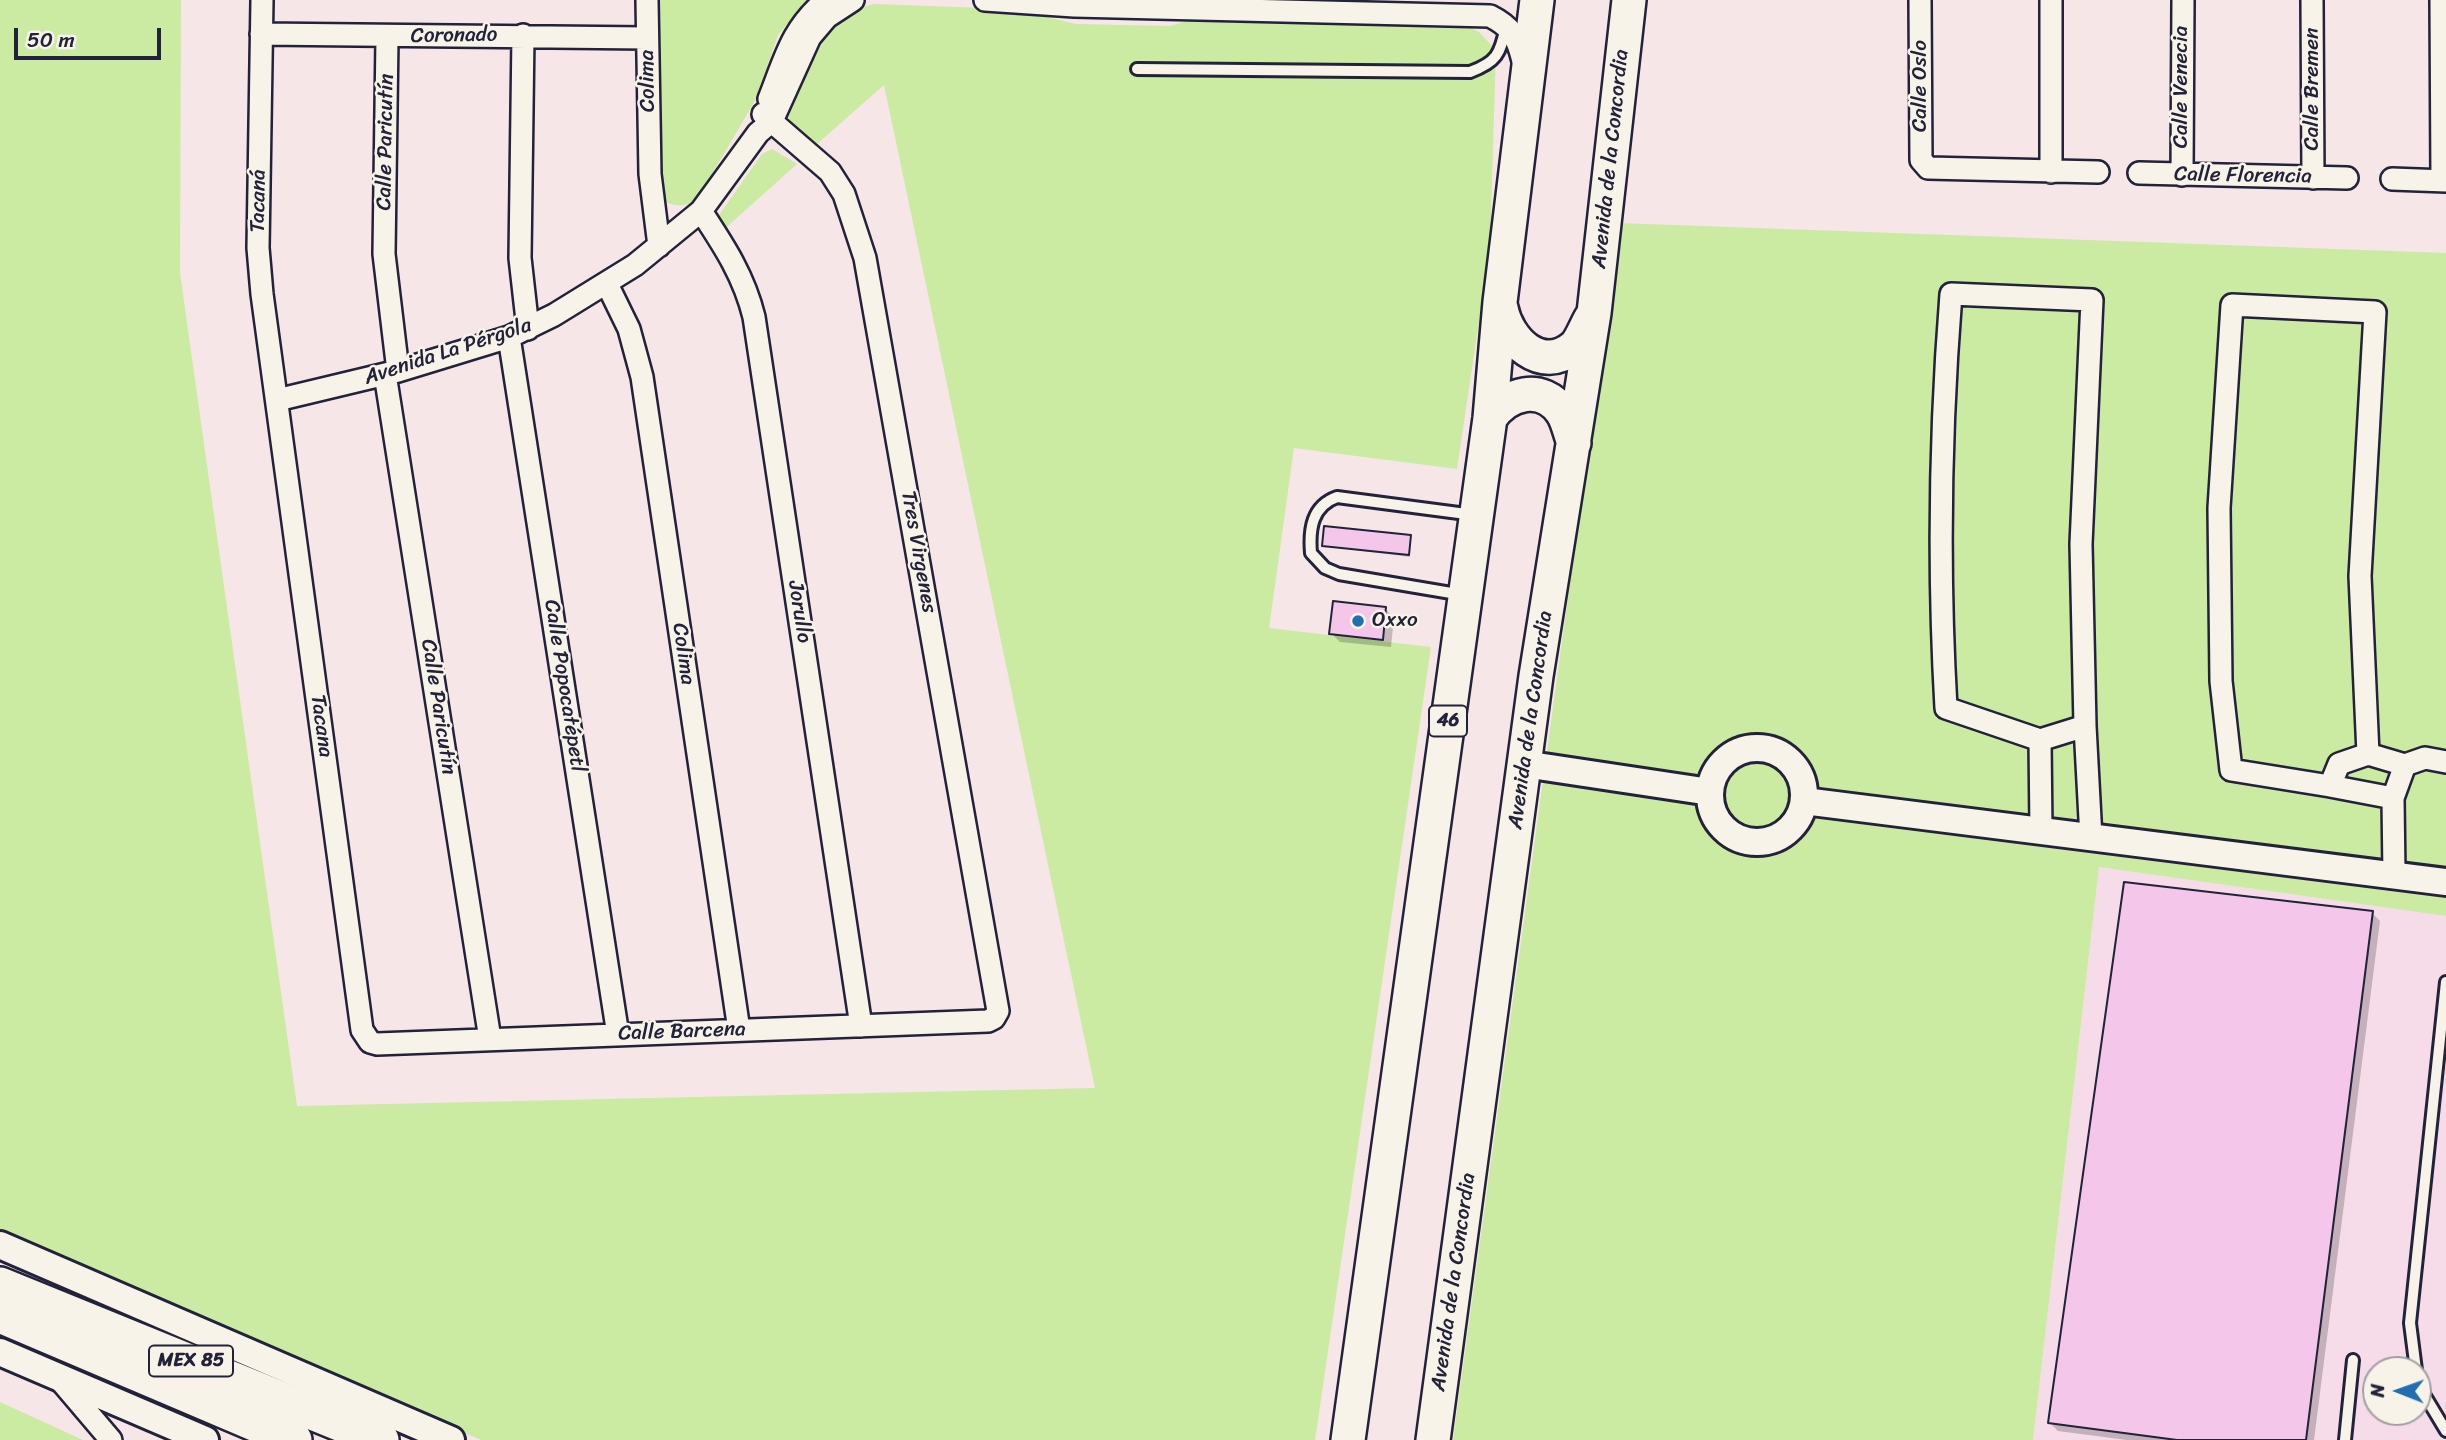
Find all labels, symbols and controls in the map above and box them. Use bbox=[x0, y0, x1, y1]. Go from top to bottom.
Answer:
scale bar bbox=[18, 14, 164, 58]
text: 50 m bbox=[27, 21, 75, 59]
street label: Coronado bbox=[410, 23, 498, 49]
street label: Calle Venecia bbox=[2169, 26, 2195, 148]
street label: Calle Bremen bbox=[2300, 28, 2326, 150]
street label: Calle Oslo bbox=[1908, 40, 1934, 132]
street label: Avenida de la Concordia bbox=[1587, 48, 1635, 270]
street label: Colima bbox=[635, 50, 661, 112]
street label: Calle Paricutín bbox=[372, 73, 400, 211]
street label: Calle Florencia bbox=[2174, 162, 2312, 190]
street label: Tacaná bbox=[246, 169, 272, 233]
street label: Avenida La Pérgola bbox=[361, 313, 535, 391]
street label: Tres Virgenes bbox=[895, 489, 941, 615]
street label: Jorullo bbox=[782, 579, 816, 645]
street label: Calle Popocatépetl bbox=[538, 598, 590, 774]
place label: Oxxo bbox=[1372, 608, 1418, 634]
street label: Avenida de la Concordia bbox=[1503, 609, 1559, 831]
marker: Oxxo bbox=[1350, 613, 1366, 629]
street label: Colima bbox=[666, 621, 700, 687]
street label: Calle Paricutín bbox=[415, 637, 461, 777]
street label: Tacana bbox=[304, 693, 338, 759]
road number: 46 bbox=[1429, 706, 1467, 736]
street label: Calle Barcena bbox=[618, 1017, 746, 1047]
street label: Avenida de la Concordia bbox=[1426, 1171, 1482, 1393]
road number: MEX 85 bbox=[149, 1345, 233, 1376]
north arrow bbox=[2362, 1356, 2432, 1426]
text: N bbox=[2361, 1384, 2394, 1398]

